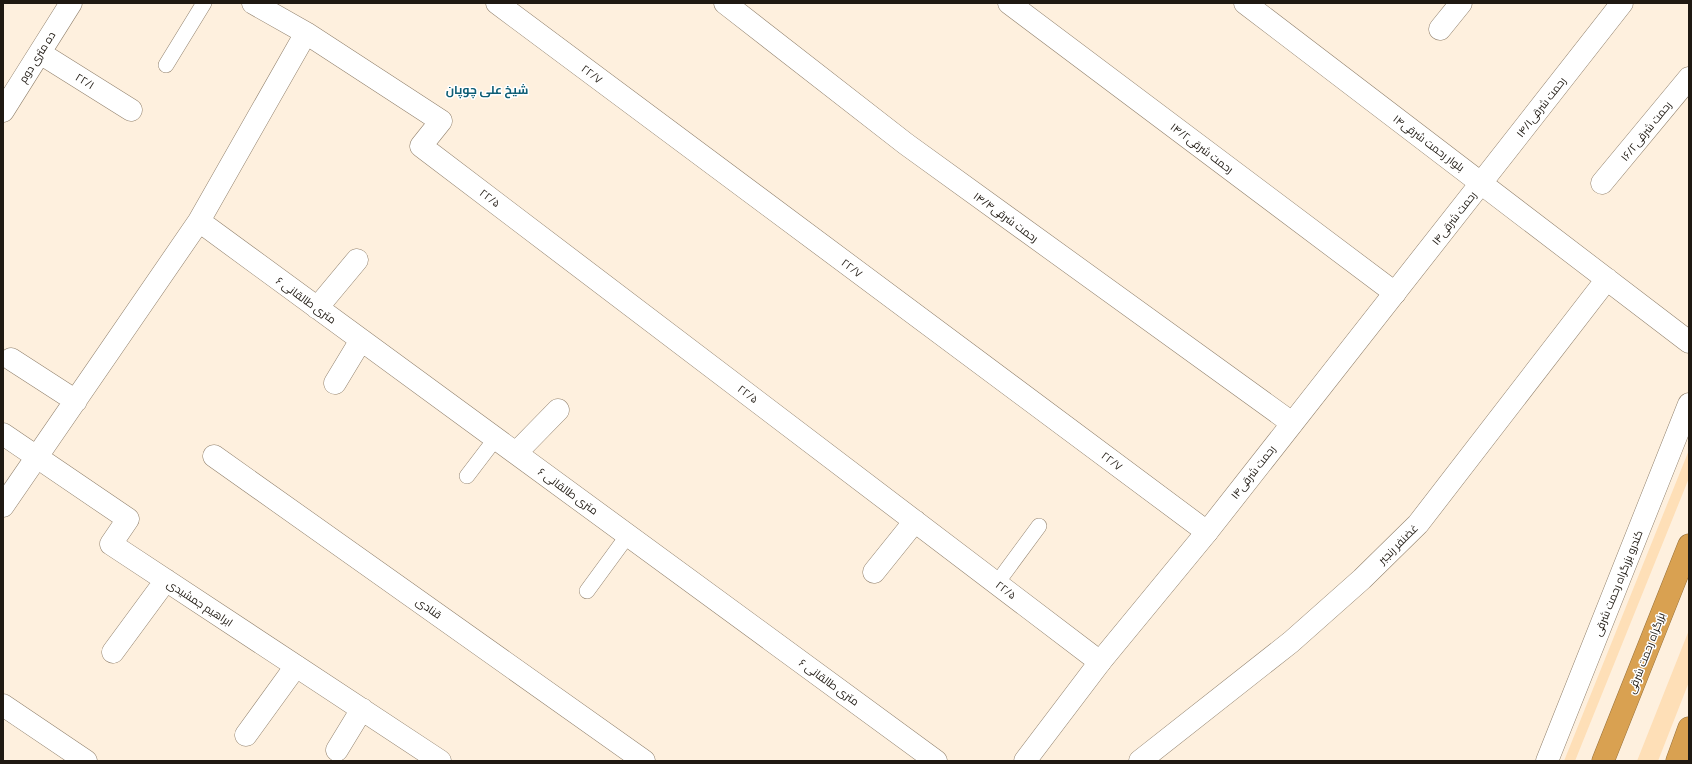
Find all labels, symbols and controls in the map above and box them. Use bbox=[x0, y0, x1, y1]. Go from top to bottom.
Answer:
street label: ده متری دوم bbox=[15, 28, 59, 86]
street label: ۲۲/۷ bbox=[578, 61, 606, 87]
street label: ۲۲/۱ bbox=[72, 69, 98, 93]
street label: ۱۴/۱رحمت شرقی bbox=[1512, 73, 1570, 141]
district label: شیخ علی چوپان bbox=[446, 80, 528, 99]
street label: ۱۶/۲رحمت شرقی bbox=[1617, 97, 1675, 165]
street label: بلوار رحمت شرقی۱۴ bbox=[1390, 111, 1468, 175]
street label: ۱۴/۲رحمت شرقی bbox=[1167, 119, 1237, 177]
street label: ۲۲/۵ bbox=[476, 185, 504, 211]
street label: ۱۴رحمت شرقی bbox=[1428, 187, 1480, 249]
street label: ۱۴/۴رحمت شرقی bbox=[970, 188, 1042, 246]
street label: ۲۲/۷ bbox=[838, 255, 866, 281]
street label: ۶ متری طالقانی bbox=[273, 273, 339, 327]
street label: ۲۲/۵ bbox=[734, 381, 762, 407]
street label: ۱۴رحمت شرقی bbox=[1227, 441, 1279, 503]
street label: ۲۲/۷ bbox=[1098, 448, 1126, 474]
street label: ۶ متری طالقانی bbox=[535, 464, 601, 518]
street label: غضنفر رنجبر bbox=[1374, 520, 1422, 568]
street label: کندرو بزرگراه رحمت شرقی bbox=[1589, 527, 1647, 638]
street label: ابراهیم جمشیدی bbox=[164, 576, 236, 630]
street label: ۲۲/۵ bbox=[992, 577, 1020, 603]
street label: قنادی bbox=[413, 593, 445, 623]
street label: بزرگراه رحمت شرقی bbox=[1623, 610, 1669, 696]
street label: ۶ متری طالقانی bbox=[796, 655, 862, 709]

